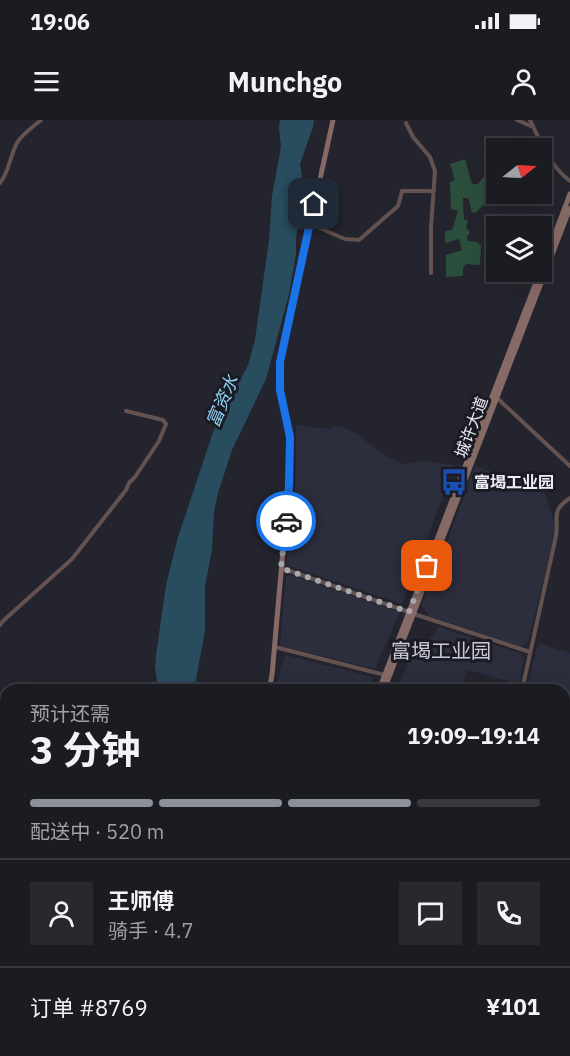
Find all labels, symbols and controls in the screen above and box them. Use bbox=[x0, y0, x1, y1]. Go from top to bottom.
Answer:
text: 19:06 bbox=[30, 7, 90, 36]
text: Munchgo bbox=[228, 64, 342, 99]
icon: menu bbox=[30, 65, 63, 98]
icon: person bbox=[507, 65, 540, 98]
north arrow bbox=[486, 138, 552, 204]
map controls bbox=[486, 138, 552, 282]
pin bbox=[288, 178, 339, 229]
icon: home bbox=[297, 187, 330, 220]
button: layers bbox=[486, 216, 552, 282]
water label: 富资水 bbox=[201, 371, 244, 430]
street label: 城许大道 bbox=[450, 394, 492, 460]
bus stop icon: 富堨工业园 bbox=[439, 467, 469, 497]
place label: 富堨工业园 bbox=[474, 472, 554, 492]
courier bbox=[256, 491, 316, 551]
icon: car bbox=[270, 505, 303, 538]
pin bbox=[401, 540, 452, 591]
icon: bag bbox=[410, 549, 443, 582]
district label: 富堨工业园 bbox=[391, 637, 491, 664]
text: 预计还需 bbox=[30, 700, 110, 727]
text: 19:09–19:14 bbox=[407, 721, 540, 750]
text: 3 分钟 bbox=[30, 724, 141, 775]
text: 配送中 · 520 m bbox=[30, 818, 164, 845]
button: person bbox=[30, 882, 93, 945]
button: chat bbox=[399, 882, 462, 945]
button: phone bbox=[477, 882, 540, 945]
text: 王师傅 bbox=[108, 886, 174, 915]
text: 骑手 · 4.7 bbox=[108, 917, 193, 944]
text: ¥101 bbox=[486, 992, 540, 1021]
text: 订单 #8769 bbox=[30, 993, 148, 1022]

